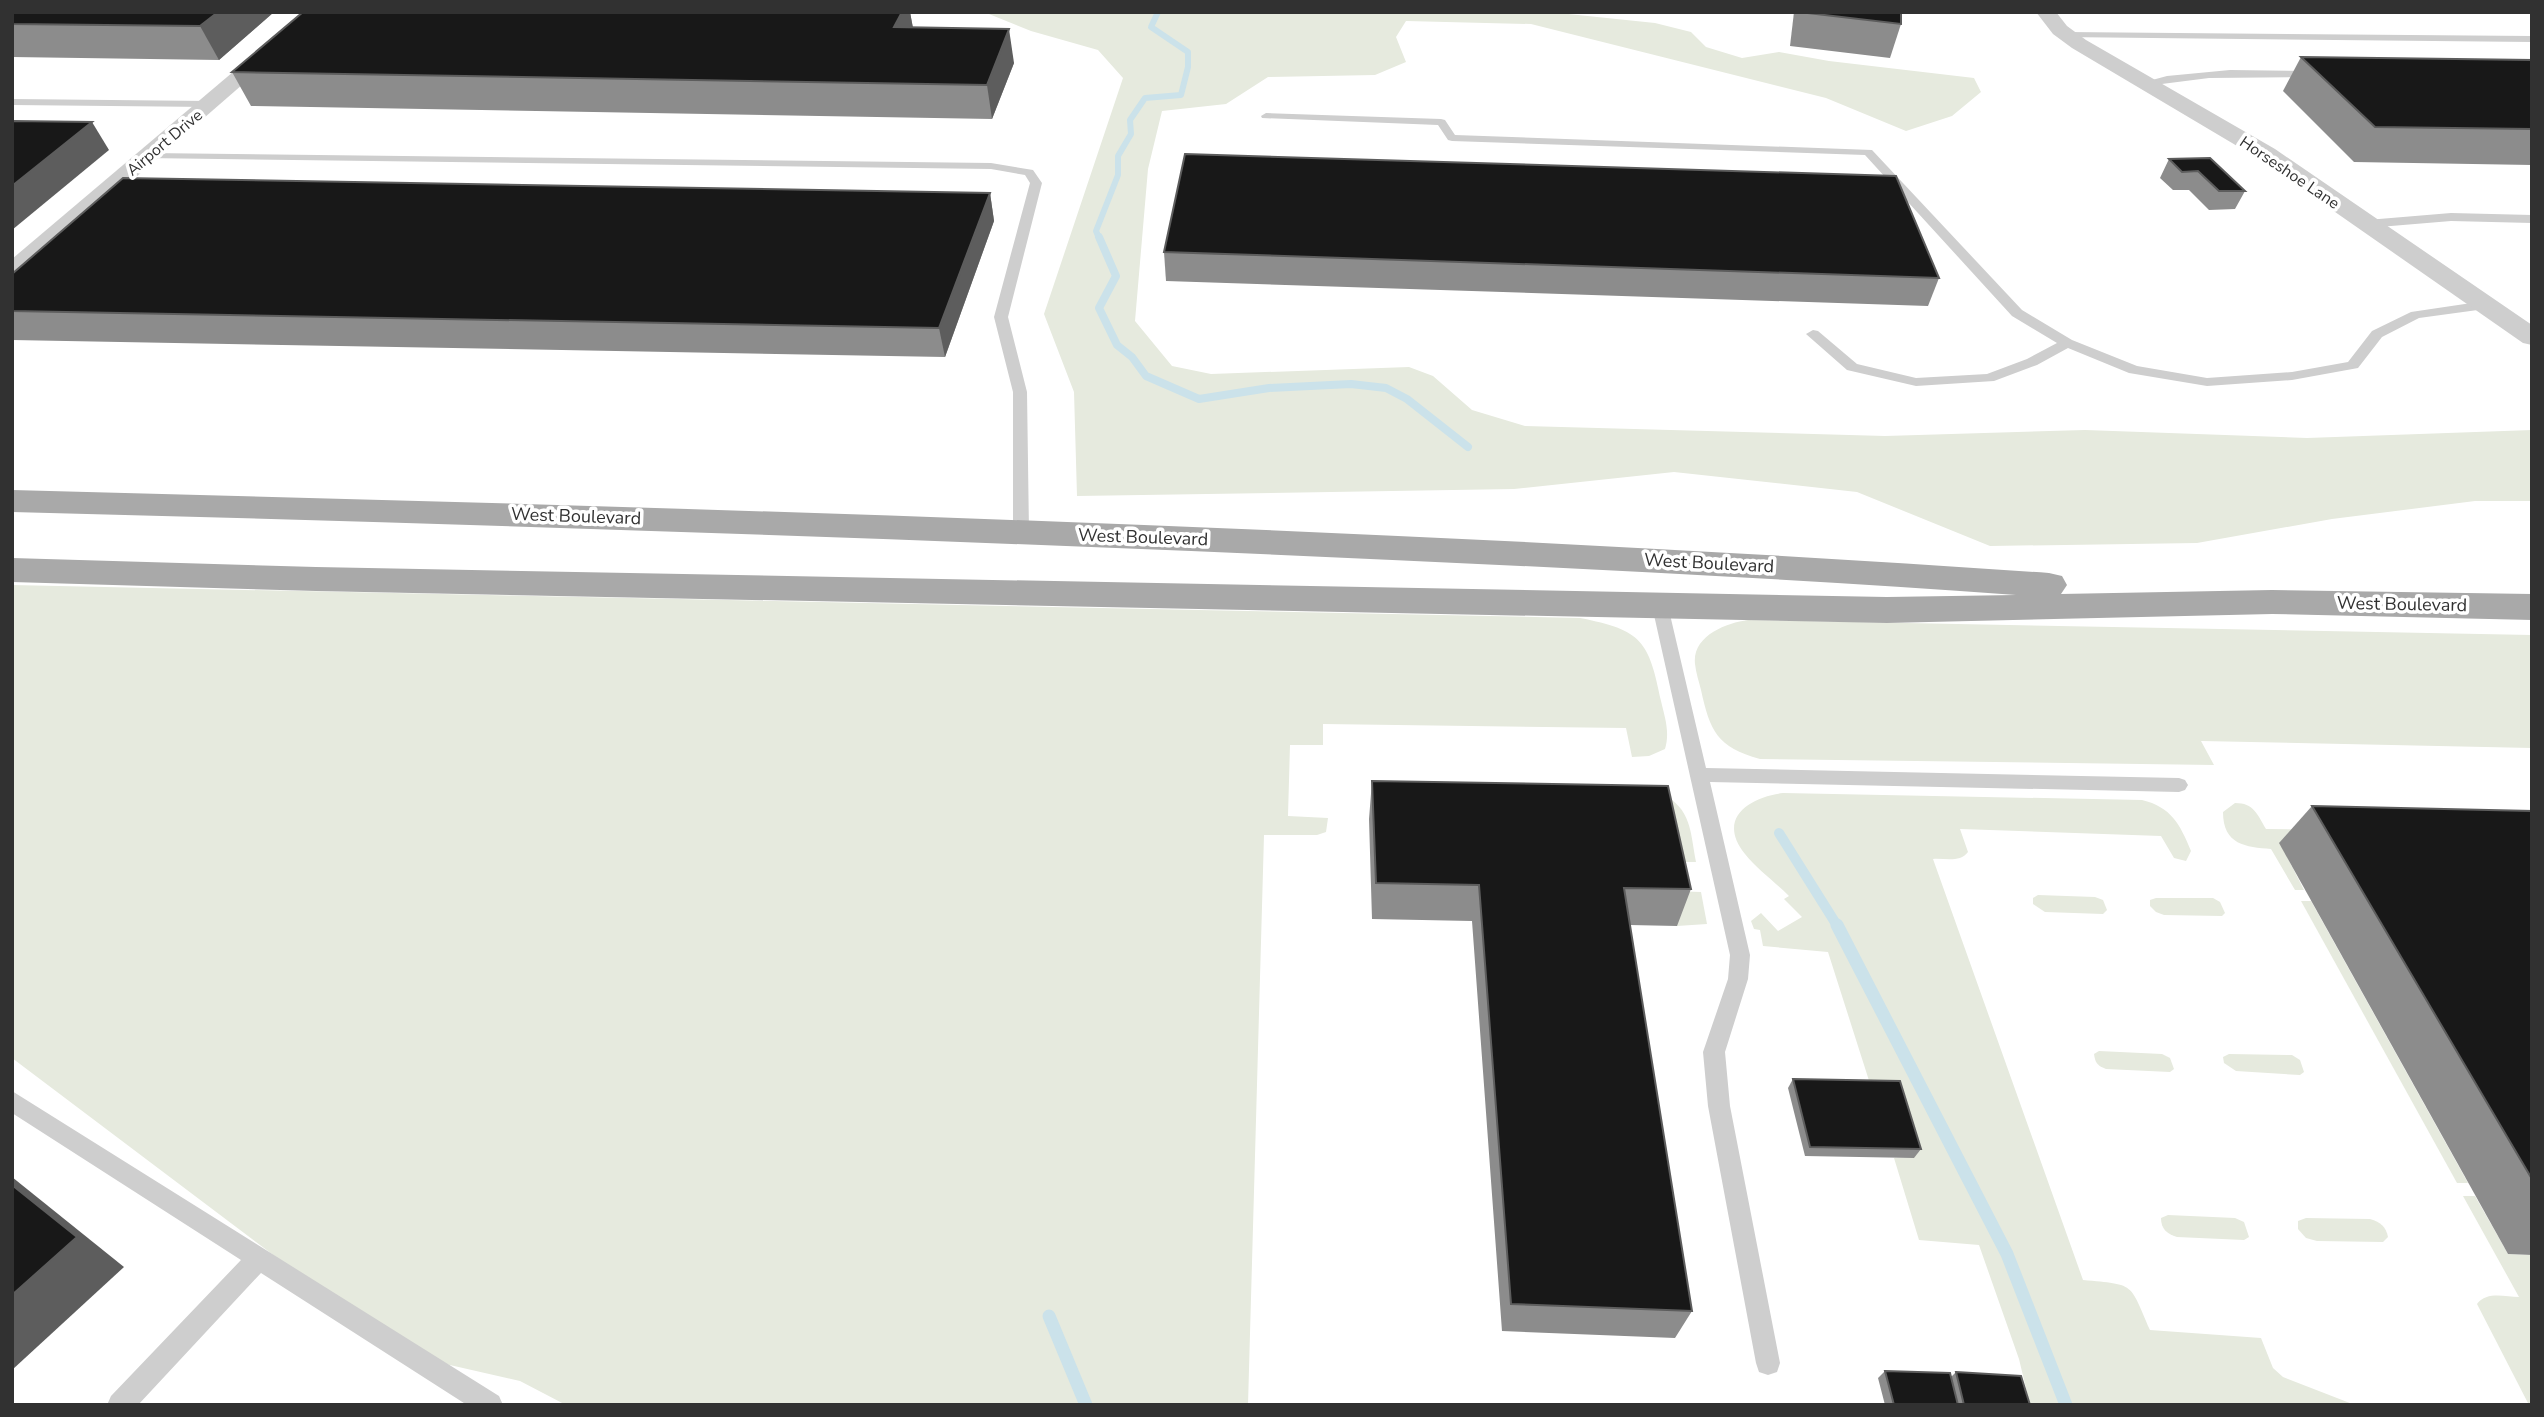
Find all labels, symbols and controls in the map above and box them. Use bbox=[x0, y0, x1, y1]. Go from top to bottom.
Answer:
street label: Airport Drive bbox=[122, 104, 207, 181]
street label: Horseshoe Lane bbox=[2235, 131, 2344, 214]
street label: West Boulevard bbox=[510, 502, 642, 530]
street label: West Boulevard bbox=[1077, 523, 1209, 551]
street label: West Boulevard bbox=[1643, 548, 1775, 578]
street label: West Boulevard bbox=[2337, 591, 2467, 617]

